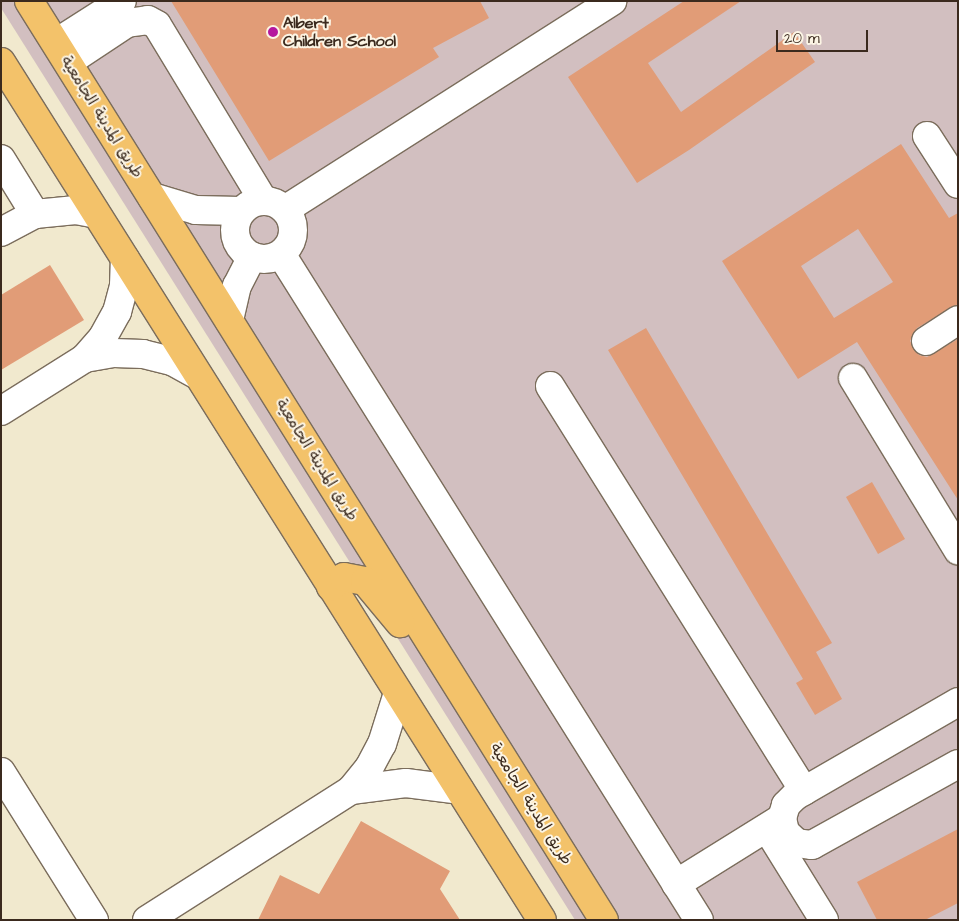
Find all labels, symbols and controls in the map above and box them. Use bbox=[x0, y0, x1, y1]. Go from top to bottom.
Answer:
place label: Albert Children School bbox=[283, 13, 396, 51]
scale bar bbox=[779, 20, 872, 52]
marker: Albert Children School bbox=[267, 26, 279, 38]
text: 20 m bbox=[784, 28, 820, 49]
street label: طريق المدينة الجامعية bbox=[57, 52, 147, 182]
street label: طريق المدينة الجامعية bbox=[272, 395, 362, 525]
street label: طريق المدينة الجامعية bbox=[486, 739, 576, 869]

